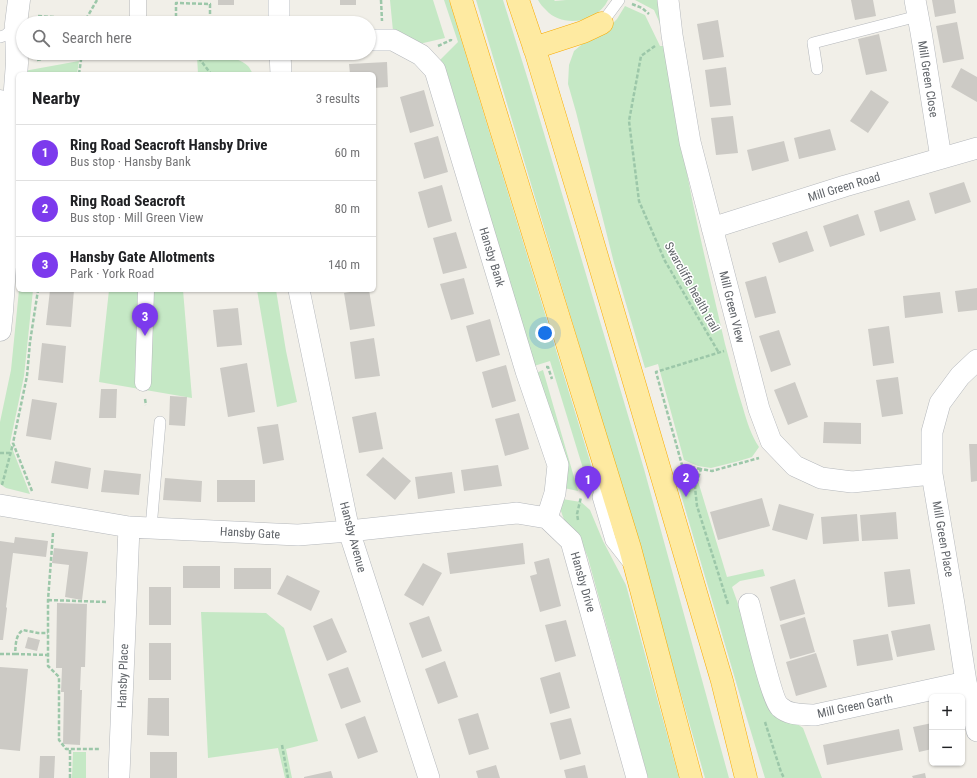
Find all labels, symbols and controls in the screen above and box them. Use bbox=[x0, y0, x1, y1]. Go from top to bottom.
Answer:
search box bbox=[16, 16, 376, 60]
icon: search bbox=[30, 27, 52, 49]
text: Search here bbox=[62, 29, 132, 47]
street label: Mill Green Close bbox=[915, 40, 941, 119]
text: Nearby bbox=[32, 88, 80, 108]
text: 3 results bbox=[316, 91, 360, 106]
text: Ring Road Seacroft Hansby Drive bbox=[70, 136, 268, 154]
text: 1 bbox=[42, 145, 48, 160]
text: 60 m bbox=[334, 145, 360, 160]
text: Bus stop · Hansby Bank bbox=[70, 154, 191, 169]
street label: Mill Green Road bbox=[806, 169, 882, 205]
text: Ring Road Seacroft bbox=[70, 192, 185, 210]
text: 2 bbox=[42, 201, 48, 216]
text: 80 m bbox=[334, 201, 360, 216]
text: Bus stop · Mill Green View bbox=[70, 210, 204, 225]
street label: Hansby Bank bbox=[476, 225, 508, 289]
street label: Swarcliffe health trail bbox=[662, 240, 722, 334]
text: Hansby Gate Allotments bbox=[70, 248, 215, 266]
text: 3 bbox=[42, 257, 48, 272]
text: 140 m bbox=[328, 257, 360, 272]
text: Park · York Road bbox=[70, 266, 154, 281]
street label: Mill Green View bbox=[716, 270, 748, 345]
pin: 3 bbox=[132, 303, 158, 336]
your location bbox=[535, 323, 555, 343]
pin: 2 bbox=[673, 464, 699, 497]
pin: 1 bbox=[575, 466, 601, 499]
street label: Hansby Avenue bbox=[337, 500, 369, 574]
street label: Mill Green Place bbox=[929, 500, 957, 578]
street label: Hansby Gate bbox=[220, 524, 281, 542]
street label: Hansby Drive bbox=[568, 550, 598, 614]
street label: Hansby Place bbox=[115, 643, 131, 708]
street label: Mill Green Garth bbox=[816, 691, 894, 721]
map controls bbox=[929, 694, 965, 766]
button: + bbox=[929, 694, 965, 730]
button: − bbox=[929, 730, 965, 766]

